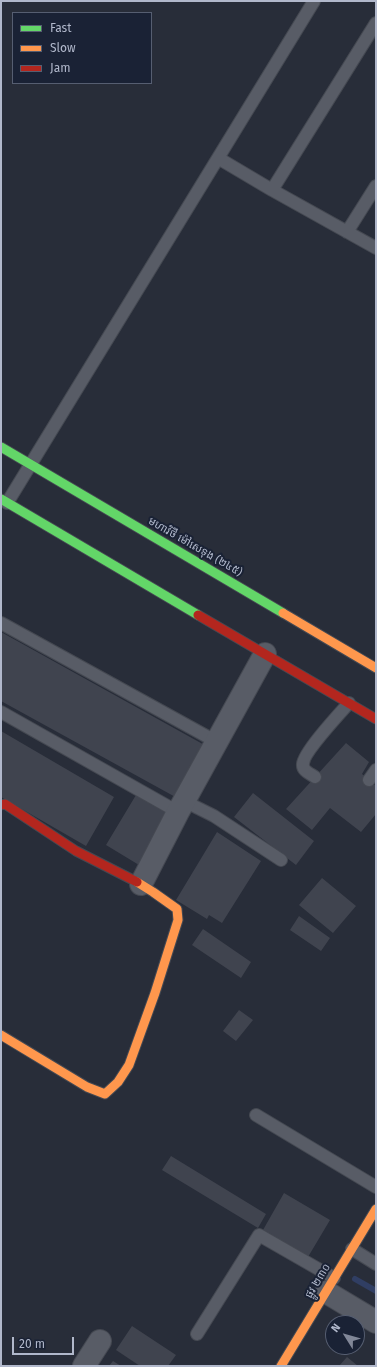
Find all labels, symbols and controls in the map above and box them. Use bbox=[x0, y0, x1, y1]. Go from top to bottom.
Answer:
legend bbox=[12, 12, 152, 84]
text: Fast bbox=[50, 21, 72, 35]
text: Slow bbox=[50, 41, 76, 55]
text: Jam bbox=[50, 61, 70, 75]
street label: មហាវិថី ម៉ៅសេទុង (២៤៥) bbox=[146, 515, 244, 579]
street label: ផ្លូវ ២៣០ bbox=[303, 1261, 333, 1301]
north arrow bbox=[325, 1315, 365, 1355]
text: N bbox=[328, 1321, 343, 1335]
scale bar bbox=[14, 1329, 76, 1355]
text: 20 m bbox=[19, 1337, 45, 1351]

